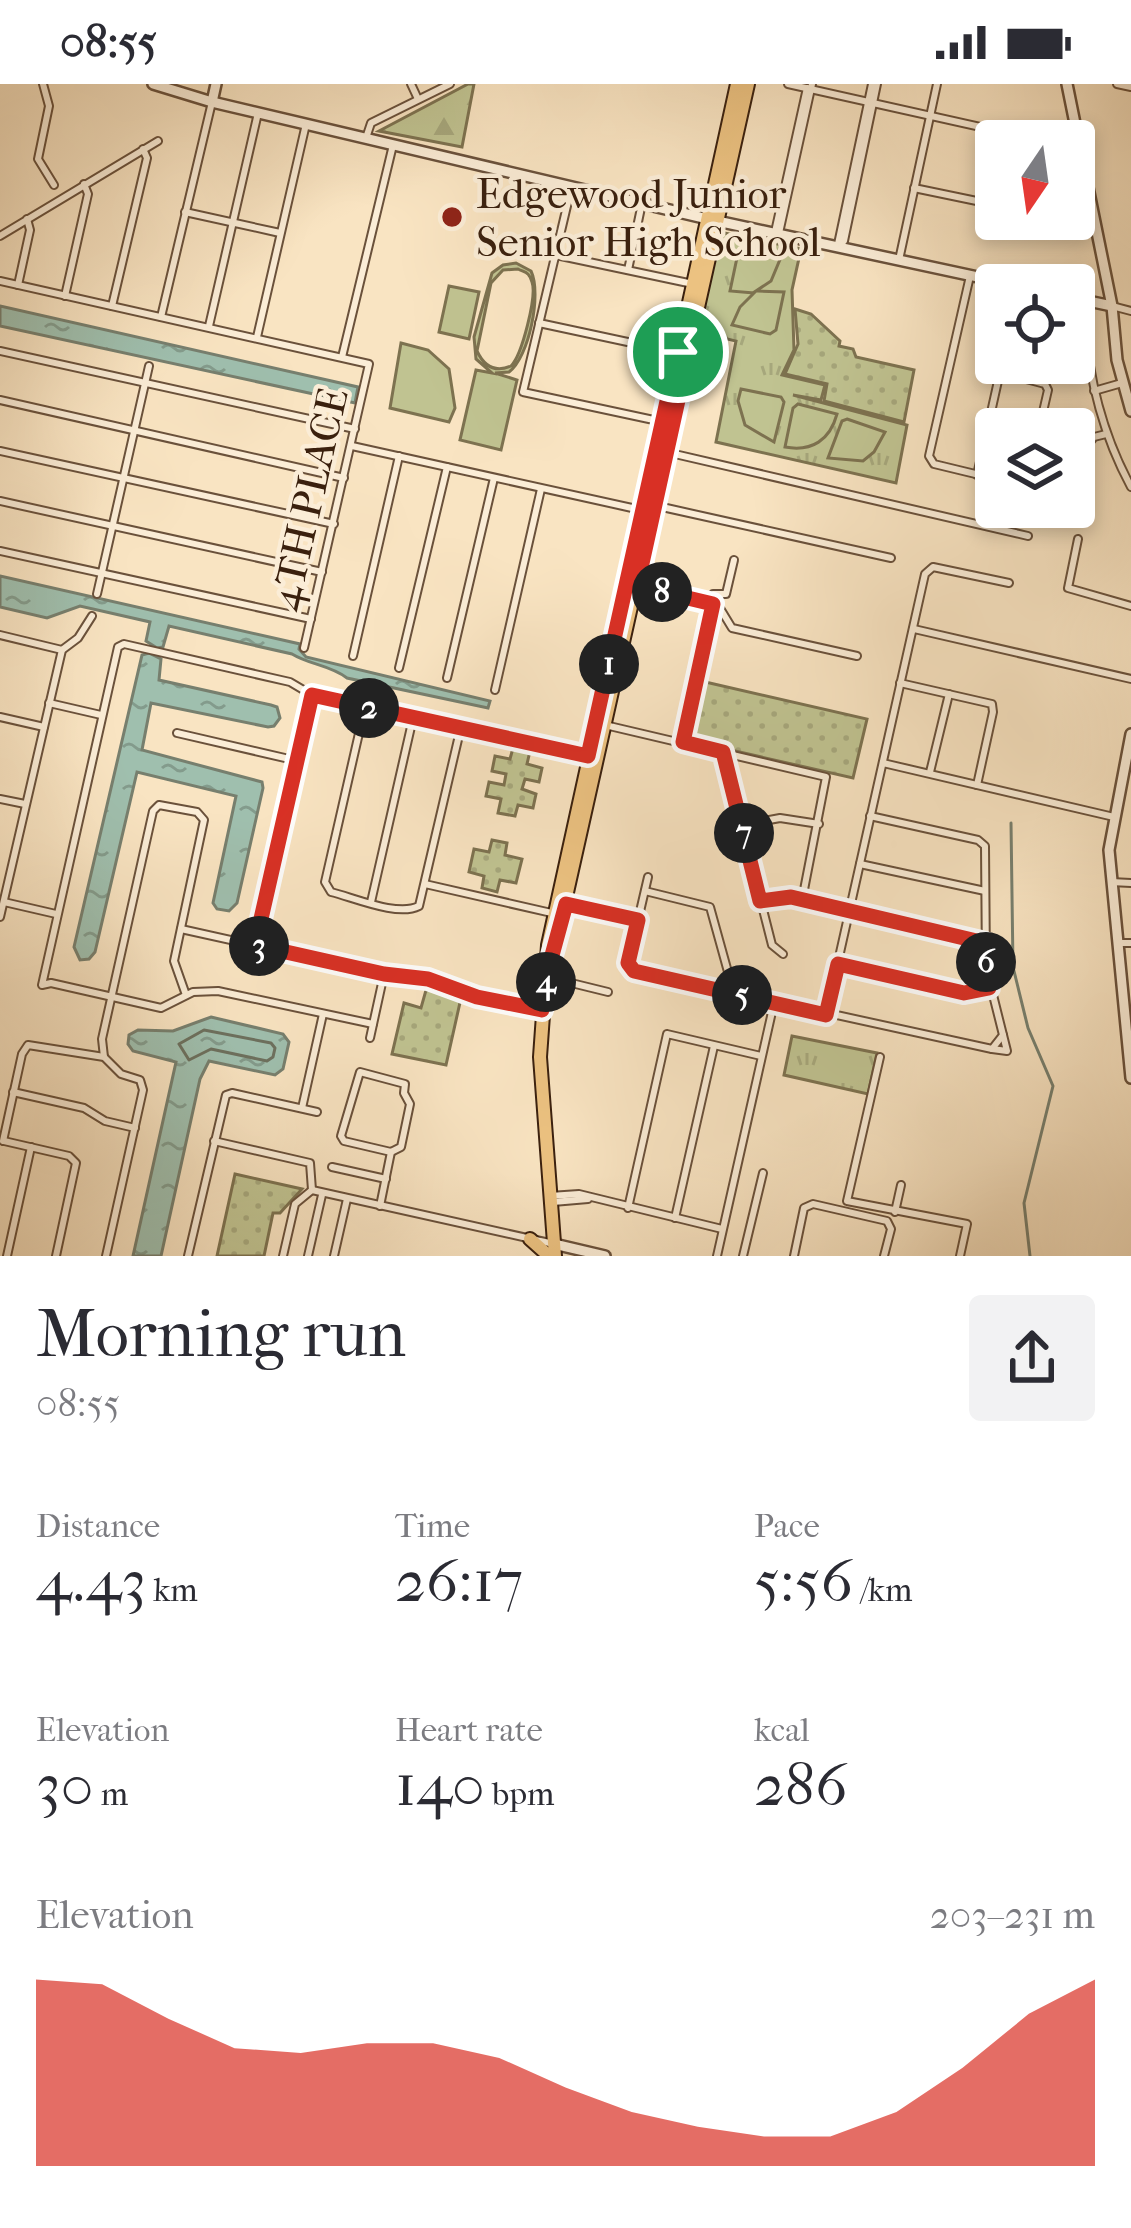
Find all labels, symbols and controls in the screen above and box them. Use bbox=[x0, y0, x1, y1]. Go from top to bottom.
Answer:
text: 08:55 bbox=[60, 16, 157, 69]
north arrow bbox=[975, 120, 1095, 240]
map controls bbox=[975, 120, 1095, 528]
place label: Edgewood Junior Senior High School bbox=[476, 170, 821, 267]
marker: Edgewood Junior Senior High School bbox=[439, 204, 465, 230]
button: locate bbox=[975, 264, 1095, 384]
pin bbox=[627, 301, 729, 403]
icon: arrive bbox=[645, 319, 711, 385]
street label: 4TH PLACE bbox=[260, 383, 359, 615]
button: layers bbox=[975, 408, 1095, 528]
pin: 8 bbox=[632, 562, 692, 622]
text: 8 bbox=[654, 572, 670, 611]
pin: 1 bbox=[579, 634, 639, 694]
text: 1 bbox=[603, 644, 615, 683]
pin: 2 bbox=[339, 678, 399, 738]
text: 2 bbox=[361, 688, 377, 727]
pin: 7 bbox=[714, 803, 774, 863]
text: 7 bbox=[736, 813, 752, 852]
pin: 3 bbox=[229, 916, 289, 976]
text: 3 bbox=[252, 926, 266, 965]
pin: 6 bbox=[956, 932, 1016, 992]
text: 6 bbox=[977, 942, 995, 981]
pin: 4 bbox=[516, 952, 576, 1012]
text: 4 bbox=[536, 962, 556, 1001]
pin: 5 bbox=[712, 965, 772, 1025]
text: 5 bbox=[735, 975, 749, 1014]
button: share bbox=[969, 1295, 1095, 1421]
text: Morning run bbox=[36, 1296, 406, 1373]
text: 08:55 bbox=[36, 1380, 120, 1426]
text: Distance bbox=[36, 1507, 160, 1546]
text: Time bbox=[395, 1507, 470, 1546]
text: Pace bbox=[754, 1507, 820, 1546]
text: 4.43 bbox=[36, 1546, 146, 1617]
text: 26:17 bbox=[395, 1546, 523, 1617]
text: 5:56 bbox=[754, 1546, 853, 1617]
text: km bbox=[146, 1571, 198, 1610]
text: /km bbox=[853, 1571, 912, 1610]
text: Elevation bbox=[36, 1711, 169, 1750]
text: Heart rate bbox=[395, 1711, 543, 1750]
text: kcal bbox=[754, 1711, 810, 1750]
text: 30 bbox=[36, 1750, 94, 1821]
text: 140 bbox=[395, 1750, 485, 1821]
text: 286 bbox=[754, 1750, 848, 1821]
text: m bbox=[94, 1775, 128, 1814]
text: bpm bbox=[485, 1775, 555, 1814]
text: Elevation bbox=[36, 1892, 194, 1938]
text: 203–231 m bbox=[930, 1892, 1095, 1938]

